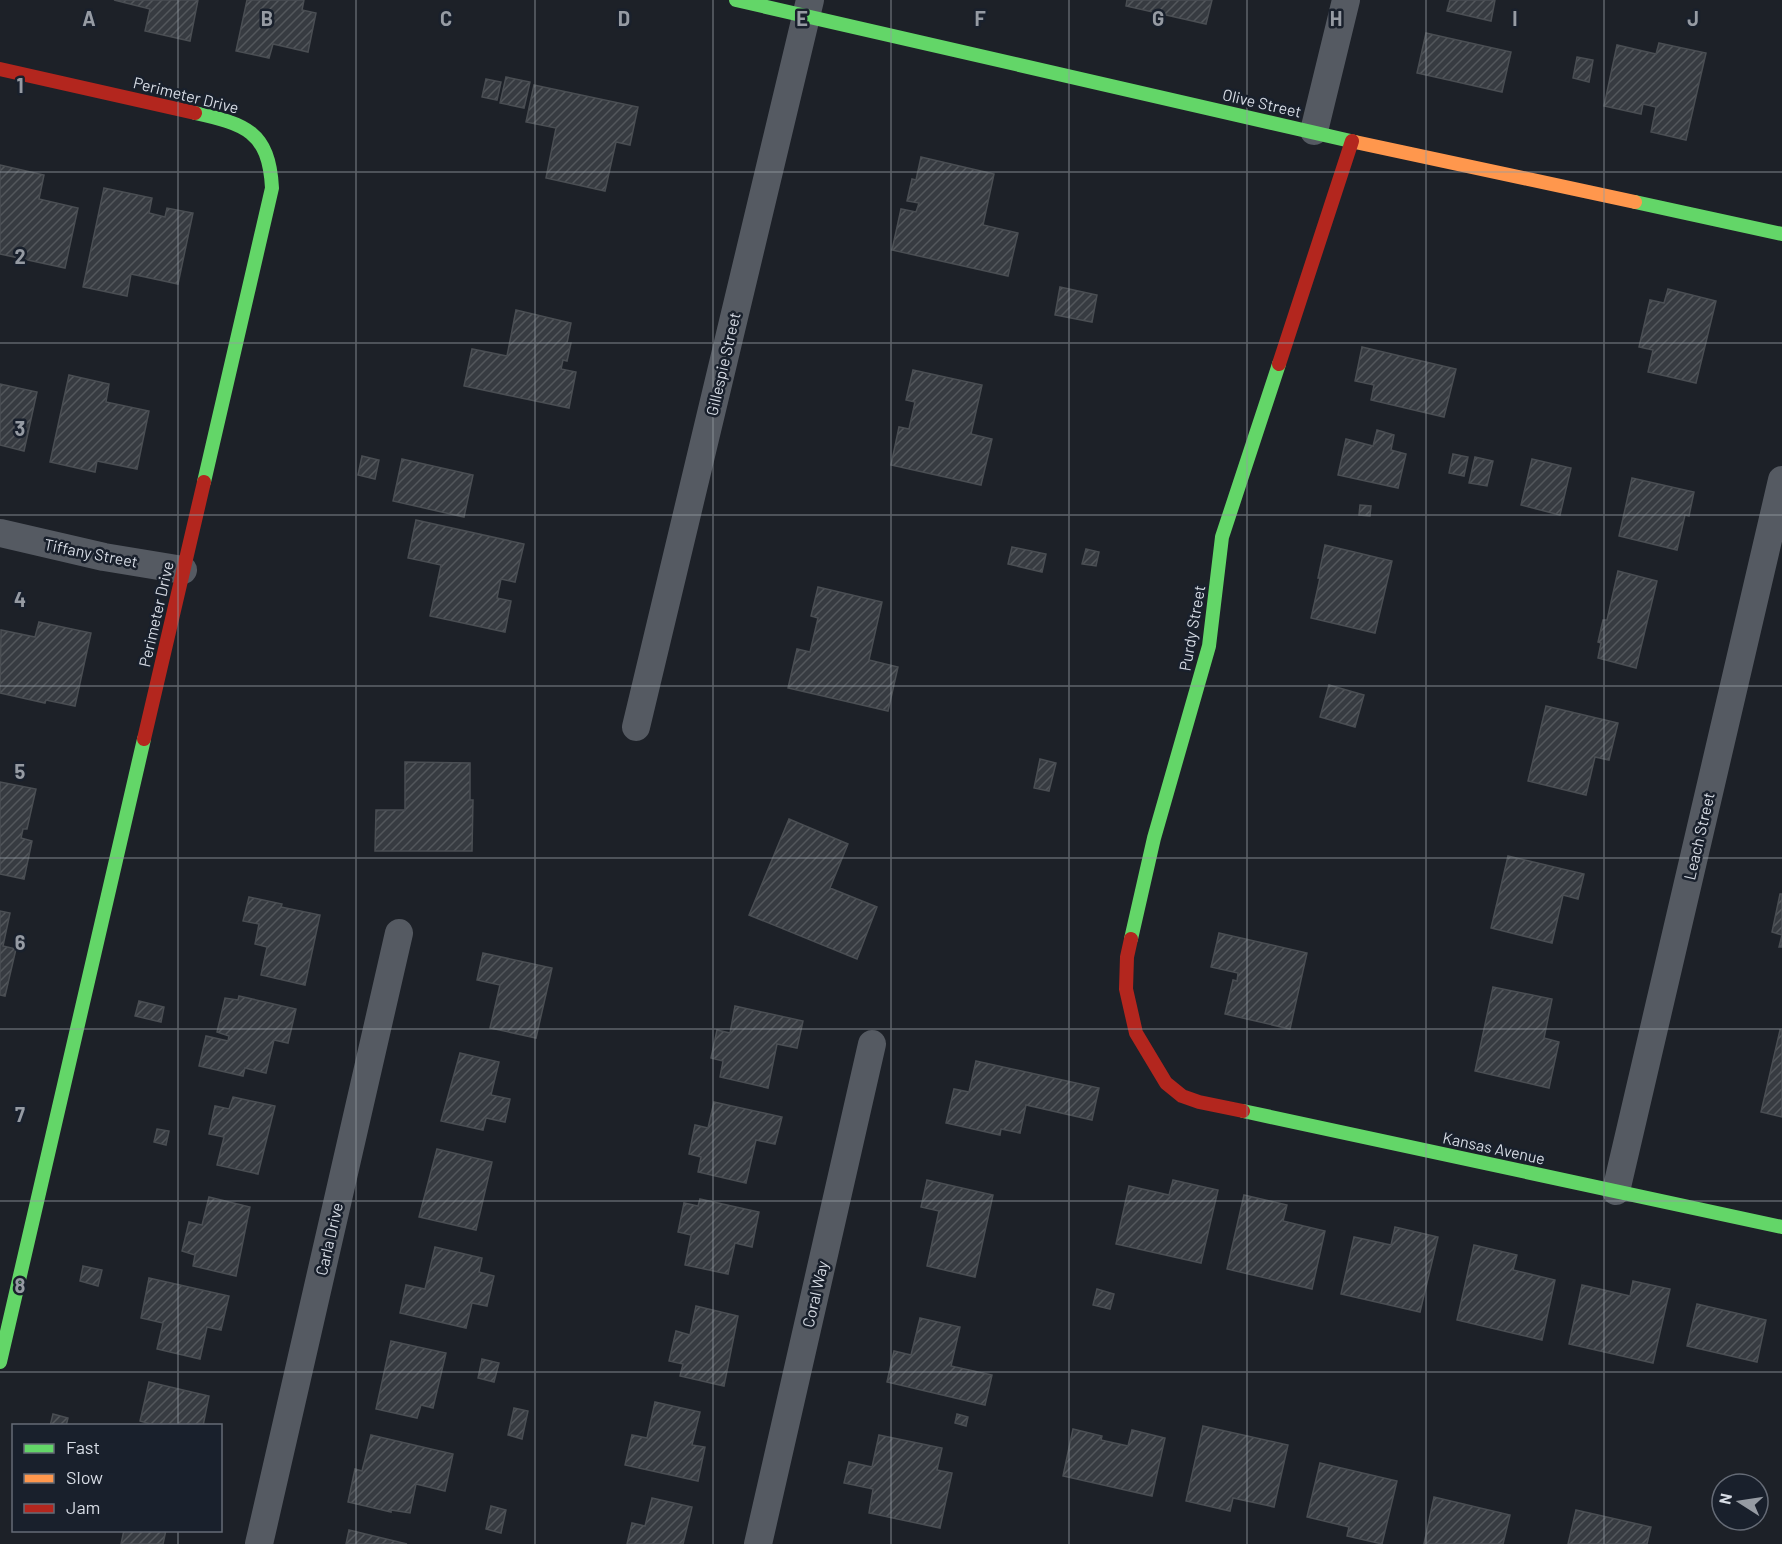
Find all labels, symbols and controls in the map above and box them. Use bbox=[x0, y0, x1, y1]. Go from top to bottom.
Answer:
text: A bbox=[82, 6, 96, 30]
text: B bbox=[261, 6, 273, 30]
text: C bbox=[440, 6, 452, 30]
text: D bbox=[618, 6, 630, 30]
text: E bbox=[796, 6, 808, 30]
text: F bbox=[974, 6, 986, 30]
text: G bbox=[1152, 6, 1164, 30]
text: H bbox=[1330, 6, 1342, 30]
text: I bbox=[1512, 6, 1518, 30]
text: J bbox=[1687, 6, 1699, 30]
street label: Perimeter Drive bbox=[131, 72, 241, 117]
text: 1 bbox=[16, 73, 24, 97]
street label: Olive Street bbox=[1221, 84, 1303, 121]
text: 2 bbox=[14, 244, 26, 268]
street label: Gillespie Street bbox=[701, 310, 744, 417]
text: 3 bbox=[15, 416, 25, 440]
street label: Tiffany Street bbox=[43, 534, 140, 571]
street label: Perimeter Drive bbox=[134, 559, 177, 669]
street label: Purdy Street bbox=[1175, 584, 1208, 672]
text: 4 bbox=[14, 587, 26, 611]
text: 5 bbox=[15, 759, 26, 783]
street label: Leach Street bbox=[1679, 790, 1718, 882]
text: 6 bbox=[15, 930, 26, 954]
text: 7 bbox=[15, 1102, 25, 1126]
street label: Kansas Avenue bbox=[1441, 1127, 1547, 1168]
street label: Carla Drive bbox=[311, 1201, 346, 1277]
street label: Coral Way bbox=[798, 1258, 832, 1329]
text: 8 bbox=[15, 1273, 26, 1297]
legend bbox=[12, 1424, 222, 1532]
text: Fast bbox=[66, 1436, 100, 1458]
text: Slow bbox=[66, 1466, 103, 1488]
north arrow bbox=[1710, 1472, 1770, 1532]
text: N bbox=[1714, 1492, 1735, 1506]
text: Jam bbox=[66, 1496, 100, 1518]

